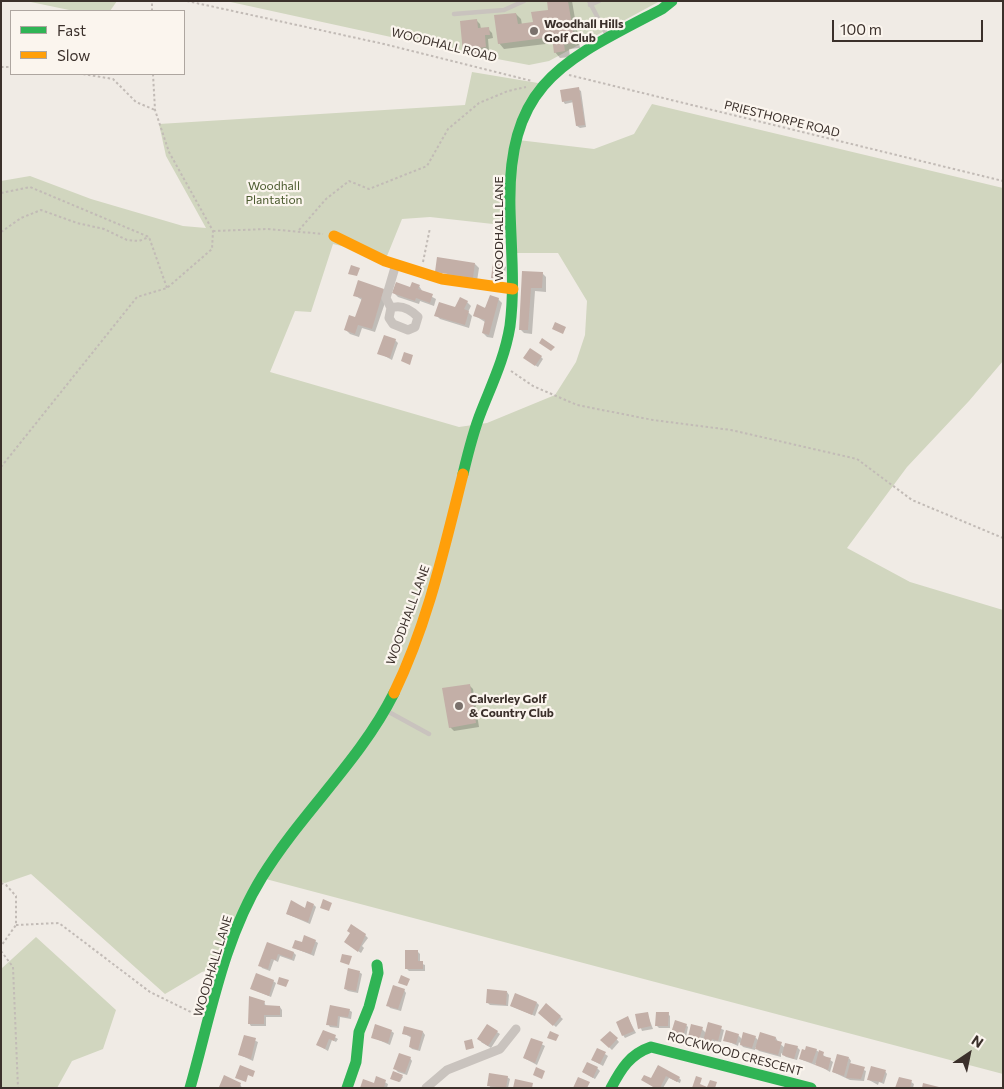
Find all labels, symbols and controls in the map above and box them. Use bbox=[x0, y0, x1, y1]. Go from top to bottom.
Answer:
legend bbox=[10, 10, 185, 75]
scale bar bbox=[834, 10, 985, 42]
place label: Woodhall Hills Golf Club bbox=[544, 17, 624, 45]
text: 100 m bbox=[840, 20, 882, 38]
text: Fast bbox=[57, 21, 86, 39]
street label: WOODHALL ROAD bbox=[390, 25, 498, 65]
marker: Woodhall Hills Golf Club bbox=[528, 25, 540, 37]
text: Slow bbox=[57, 46, 90, 64]
street label: PRIESTHORPE ROAD bbox=[723, 98, 841, 140]
street label: WOODHALL LANE bbox=[492, 176, 506, 282]
park label: Woodhall Plantation bbox=[246, 179, 302, 207]
street label: WOODHALL LANE bbox=[383, 563, 433, 667]
place label: Calverley Golf & Country Club bbox=[469, 692, 554, 720]
marker: Calverley Golf & Country Club bbox=[453, 700, 465, 712]
street label: WOODHALL LANE bbox=[191, 914, 235, 1018]
street label: ROCKWOOD CRESCENT bbox=[666, 1029, 804, 1079]
north arrow bbox=[944, 1029, 994, 1079]
text: N bbox=[969, 1031, 987, 1051]

